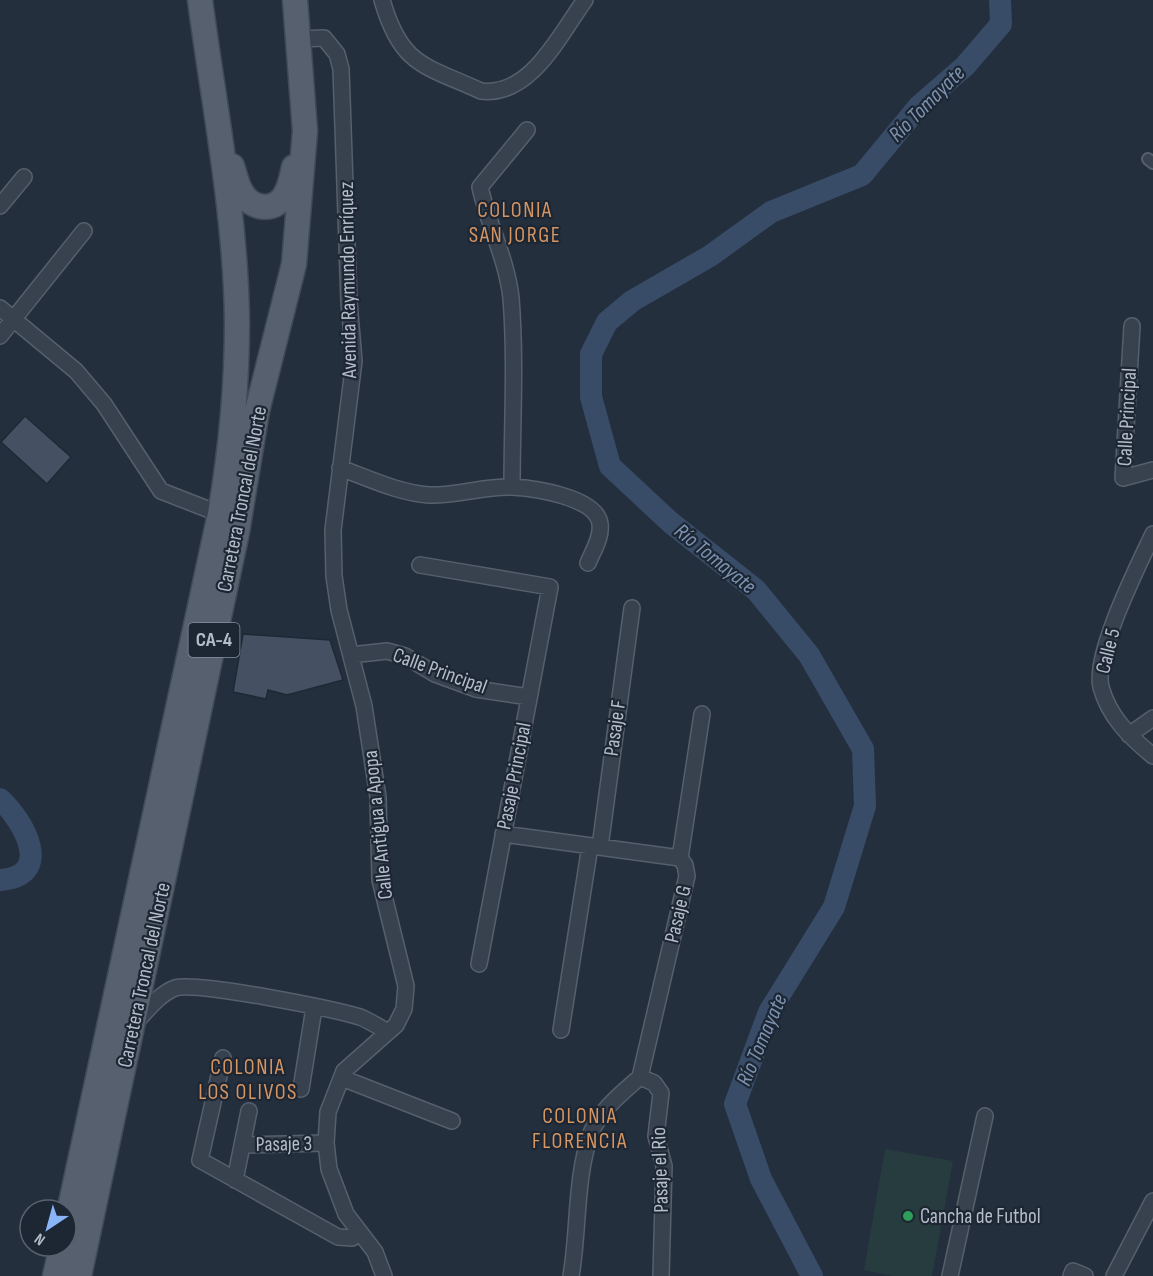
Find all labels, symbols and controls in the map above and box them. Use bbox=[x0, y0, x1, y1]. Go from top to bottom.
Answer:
water label: Río Tomayate bbox=[883, 60, 971, 148]
street label: Avenida Raymundo Enríquez bbox=[334, 181, 362, 380]
district label: COLONIA SAN JORGE bbox=[469, 197, 561, 249]
street label: Calle Principal bbox=[1112, 367, 1142, 467]
street label: Carretera Troncal del Norte bbox=[212, 404, 272, 594]
water label: Río Tomayate bbox=[669, 518, 762, 600]
road number: CA-4 bbox=[188, 623, 240, 657]
street label: Calle 5 bbox=[1090, 626, 1126, 676]
street label: Calle Principal bbox=[390, 642, 490, 700]
street label: Pasaje F bbox=[599, 699, 631, 757]
street label: Pasaje Principal bbox=[491, 720, 537, 832]
street label: Calle Antigua a Apopa bbox=[358, 749, 398, 901]
street label: Carretera Troncal del Norte bbox=[112, 880, 176, 1070]
street label: Pasaje G bbox=[659, 883, 697, 945]
water label: Río Tomayate bbox=[731, 990, 794, 1090]
district label: COLONIA LOS OLIVOS bbox=[198, 1054, 298, 1106]
district label: COLONIA FLORENCIA bbox=[532, 1103, 628, 1155]
street label: Pasaje el Rio bbox=[646, 1127, 674, 1213]
street label: Pasaje 3 bbox=[256, 1131, 312, 1157]
north arrow bbox=[18, 1198, 78, 1258]
place label: Cancha de Futbol bbox=[920, 1204, 1041, 1229]
marker: Cancha de Futbol bbox=[901, 1209, 915, 1223]
text: N bbox=[31, 1229, 49, 1249]

